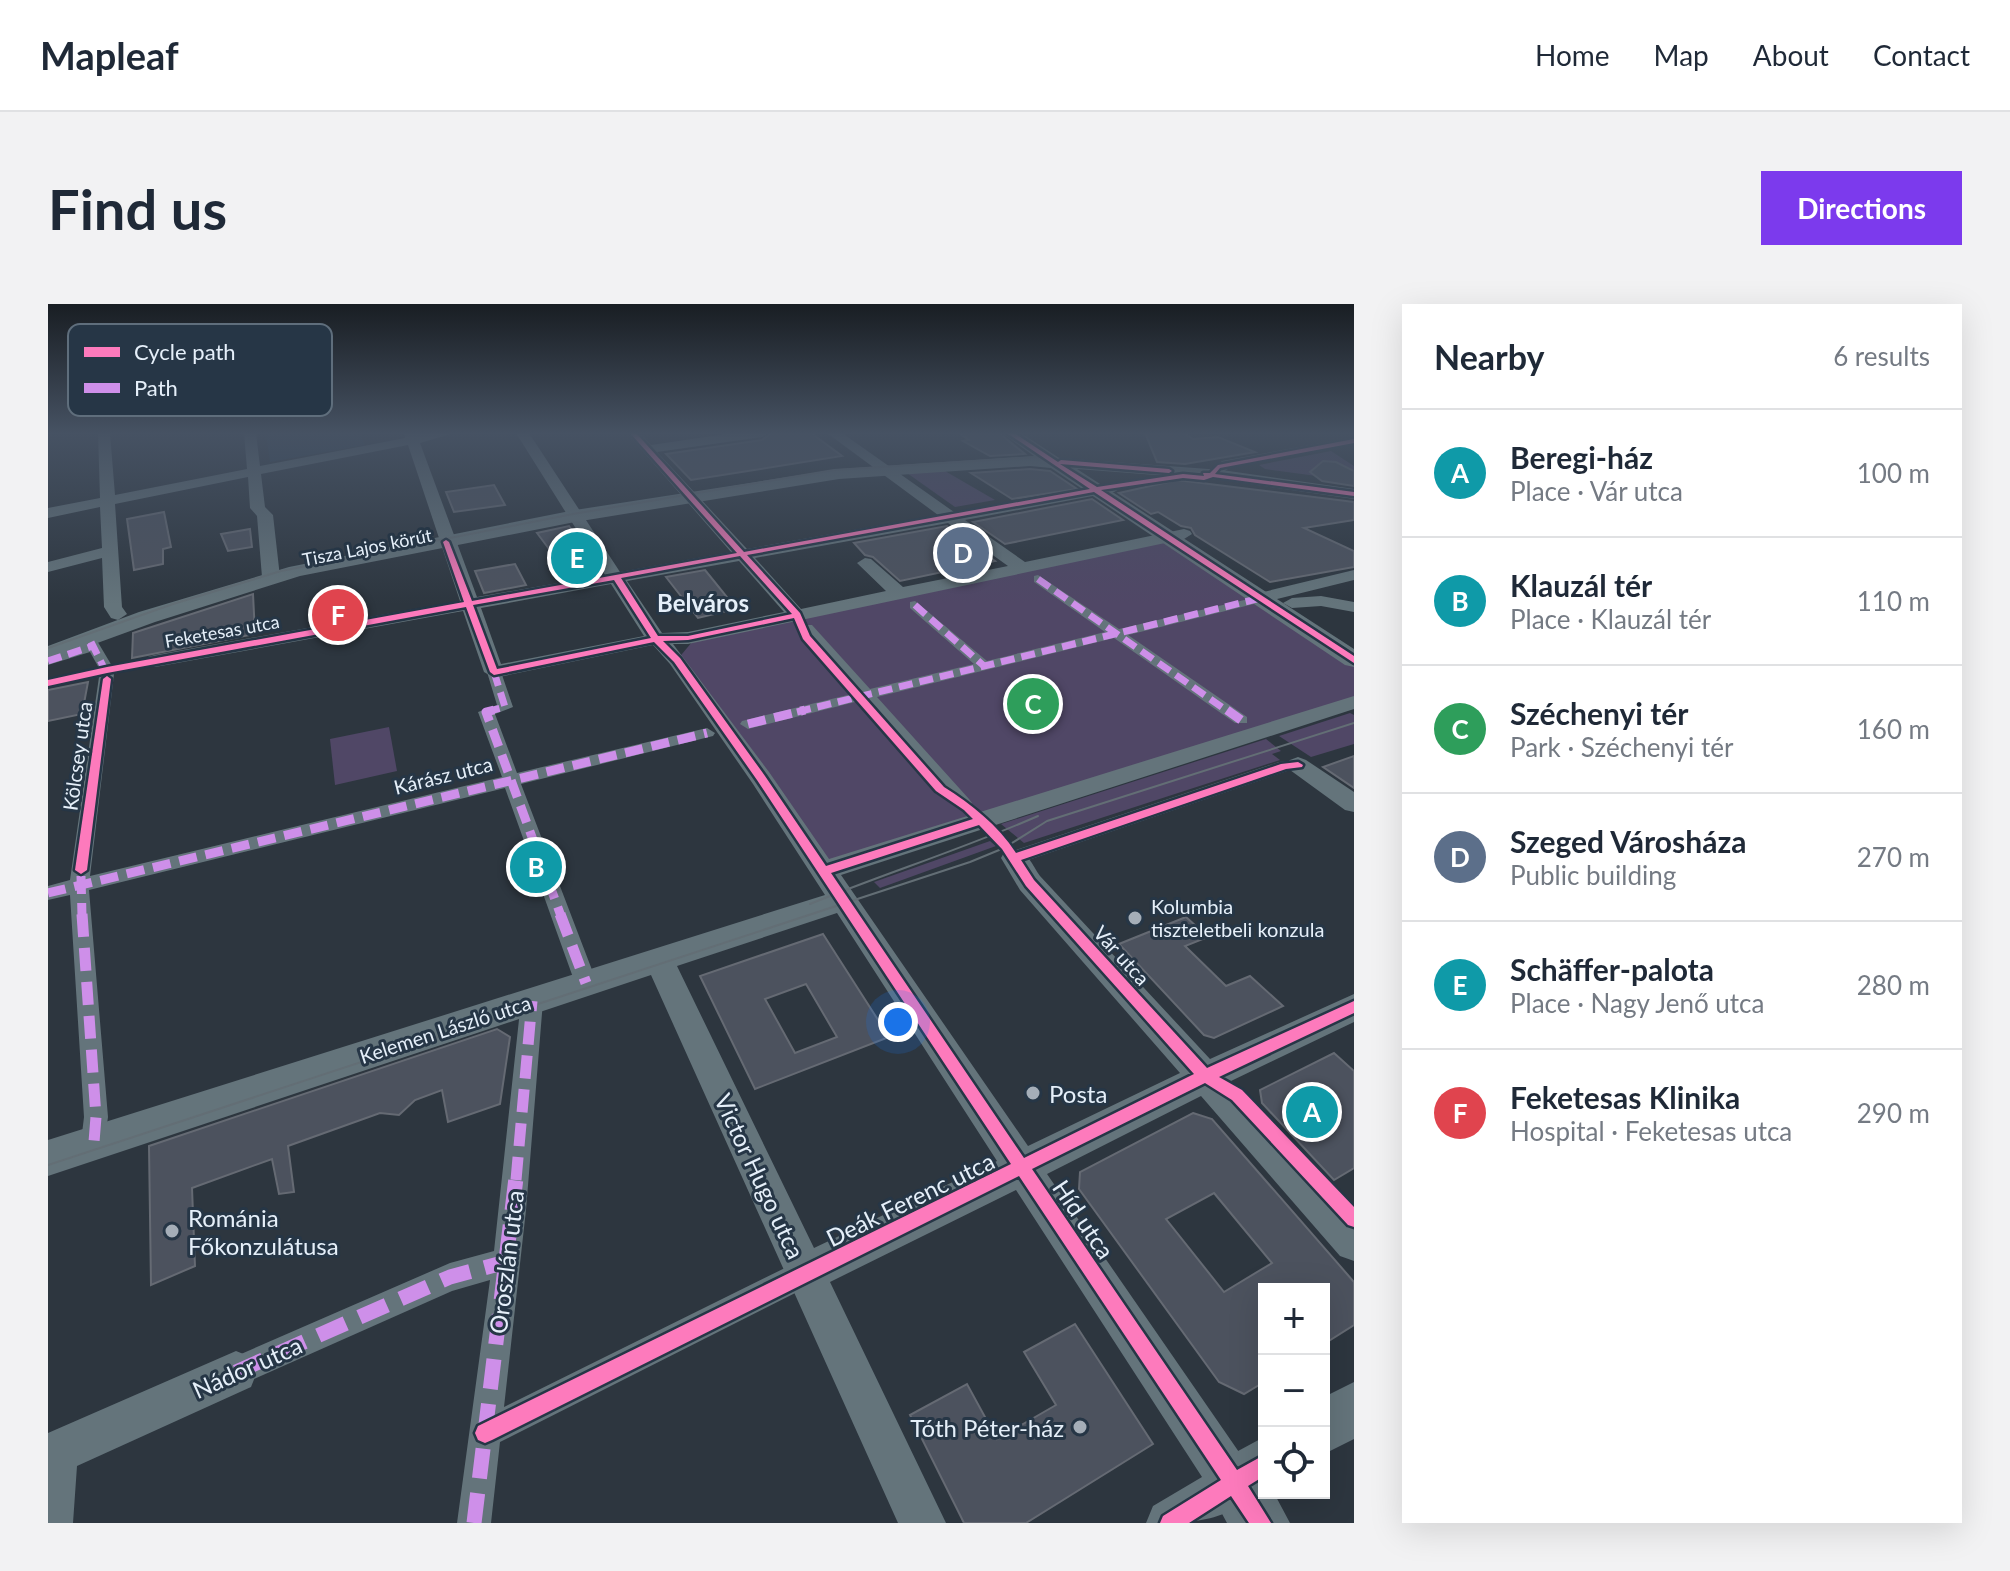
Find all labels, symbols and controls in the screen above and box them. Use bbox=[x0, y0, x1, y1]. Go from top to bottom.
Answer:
text: Mapleaf bbox=[40, 32, 179, 78]
text: Home bbox=[1535, 38, 1610, 72]
text: Map bbox=[1654, 38, 1709, 72]
text: About bbox=[1753, 38, 1829, 72]
text: Contact bbox=[1873, 38, 1970, 72]
button: Directions bbox=[1761, 171, 1962, 245]
text: Find us bbox=[48, 175, 227, 242]
legend bbox=[68, 324, 332, 416]
text: Nearby bbox=[1434, 336, 1545, 377]
text: Cycle path bbox=[134, 338, 236, 365]
text: 6 results bbox=[1833, 340, 1930, 372]
text: Path bbox=[134, 374, 178, 401]
text: Beregi-ház bbox=[1510, 439, 1653, 475]
text: A bbox=[1451, 457, 1469, 489]
text: 100 m bbox=[1857, 457, 1930, 489]
text: Place · Vár utca bbox=[1510, 475, 1683, 507]
pin: D bbox=[937, 523, 989, 583]
street label: Tisza Lajos körút bbox=[300, 524, 434, 570]
pin: E bbox=[551, 528, 603, 588]
text: Klauzál tér bbox=[1510, 567, 1652, 603]
pin: F bbox=[312, 585, 364, 645]
text: B bbox=[1451, 585, 1469, 617]
text: 110 m bbox=[1857, 585, 1930, 617]
district label: Belváros bbox=[657, 588, 749, 617]
text: Place · Klauzál tér bbox=[1510, 603, 1711, 635]
street label: Feketesas utca bbox=[163, 610, 281, 652]
pin: C bbox=[1007, 674, 1059, 734]
text: Széchenyi tér bbox=[1510, 695, 1688, 731]
street label: Kölcsey utca bbox=[57, 700, 97, 812]
text: C bbox=[1451, 713, 1469, 745]
text: 160 m bbox=[1857, 713, 1930, 745]
text: Park · Széchenyi tér bbox=[1510, 731, 1733, 763]
street label: Kárász utca bbox=[391, 751, 495, 799]
text: Szeged Városháza bbox=[1510, 823, 1746, 859]
pin: B bbox=[510, 837, 562, 897]
text: D bbox=[1450, 841, 1470, 873]
text: 270 m bbox=[1857, 841, 1930, 873]
text: Public building bbox=[1510, 859, 1676, 891]
place label: Kolumbia tiszteletbeli konzula bbox=[1151, 894, 1324, 941]
marker: Kolumbia tiszteletbeli konzula bbox=[1126, 909, 1144, 927]
street label: Vár utca bbox=[1089, 920, 1155, 990]
text: Schäffer-palota bbox=[1510, 951, 1714, 987]
text: E bbox=[1453, 969, 1467, 1001]
text: 280 m bbox=[1857, 969, 1930, 1001]
text: Place · Nagy Jenő utca bbox=[1510, 987, 1764, 1019]
street label: Kelemen László utca bbox=[356, 990, 534, 1068]
your location bbox=[878, 1002, 918, 1042]
place label: Posta bbox=[1049, 1079, 1107, 1108]
text: Feketesas Klinika bbox=[1510, 1079, 1740, 1115]
pin: A bbox=[1286, 1082, 1338, 1142]
marker: Posta bbox=[1024, 1084, 1042, 1102]
street label: Victor Hugo utca bbox=[709, 1089, 811, 1263]
text: F bbox=[1453, 1097, 1467, 1129]
text: 290 m bbox=[1857, 1097, 1930, 1129]
text: Hospital · Feketesas utca bbox=[1510, 1115, 1792, 1147]
street label: Deák Ferenc utca bbox=[821, 1146, 999, 1252]
street label: Híd utca bbox=[1047, 1174, 1121, 1264]
street label: Oroszlán utca bbox=[483, 1189, 529, 1335]
place label: Románia Főkonzulátusa bbox=[188, 1203, 339, 1260]
marker: Románia Főkonzulátusa bbox=[163, 1222, 181, 1240]
map controls bbox=[1258, 1283, 1330, 1499]
button: + bbox=[1258, 1283, 1330, 1355]
street label: Nádor utca bbox=[188, 1330, 306, 1404]
button: − bbox=[1258, 1355, 1330, 1427]
place label: Tóth Péter-ház bbox=[910, 1413, 1064, 1442]
marker: Tóth Péter-ház bbox=[1071, 1418, 1089, 1436]
button: locate bbox=[1258, 1427, 1330, 1499]

